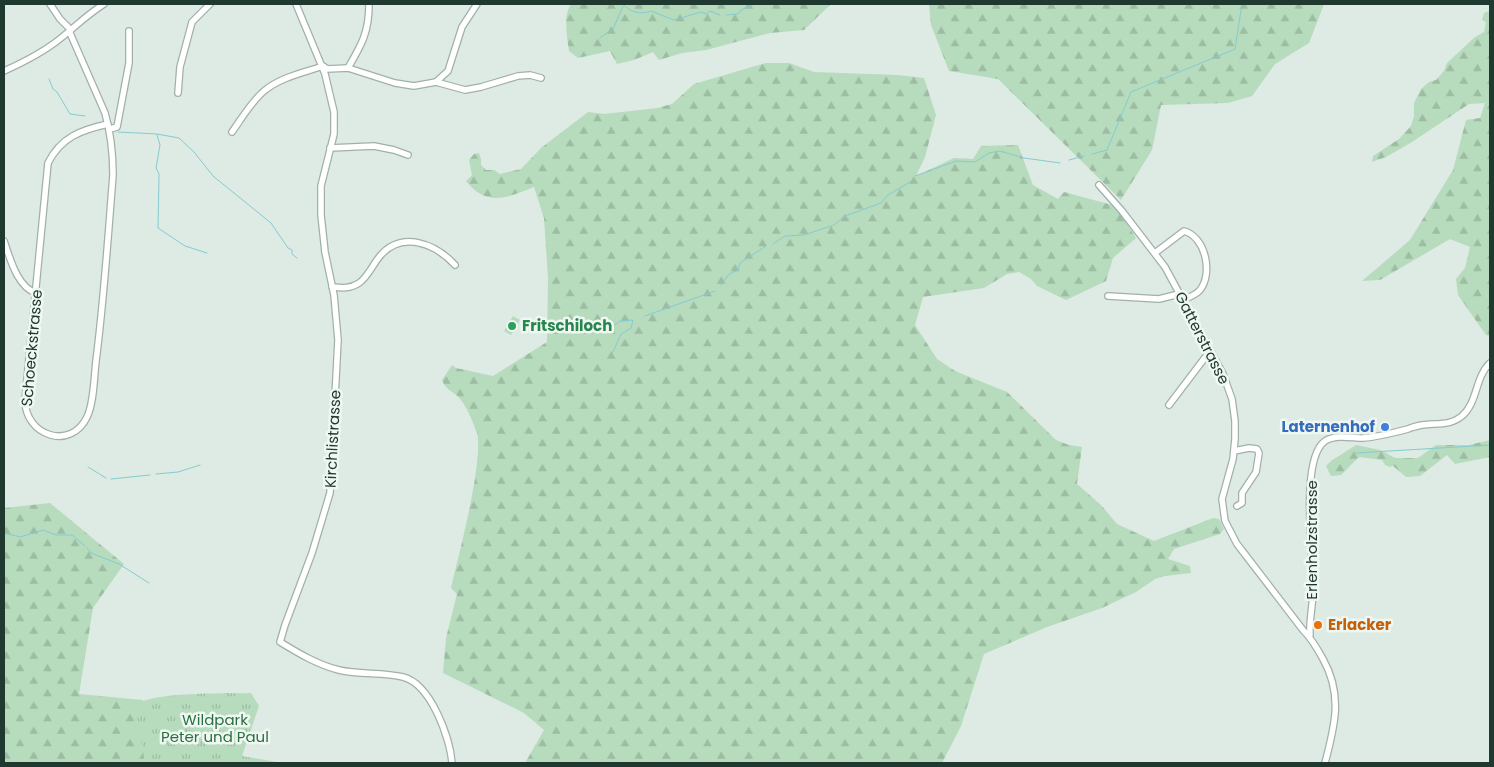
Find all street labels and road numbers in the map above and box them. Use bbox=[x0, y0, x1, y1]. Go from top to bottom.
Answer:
street label: Gatterstrasse bbox=[1170, 288, 1235, 388]
street label: Schoeckstrasse bbox=[16, 289, 47, 407]
street label: Kirchlistrasse bbox=[319, 389, 346, 489]
street label: Erlenholzstrasse bbox=[1301, 480, 1322, 600]

